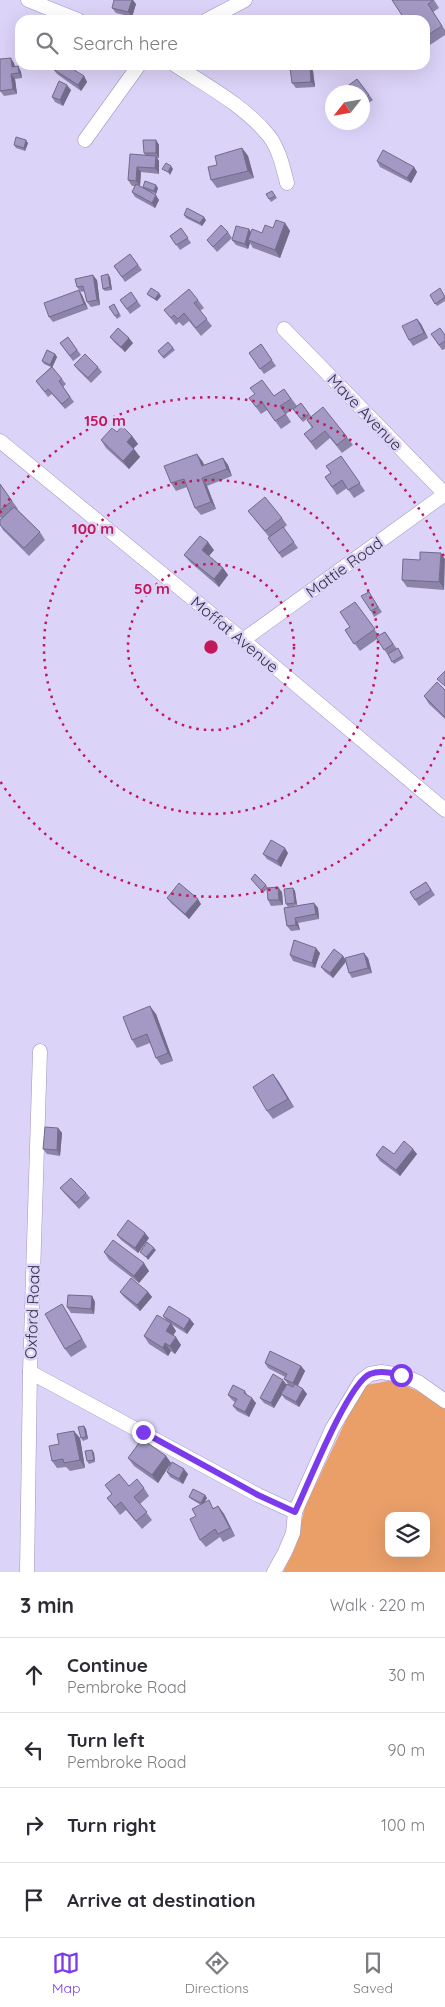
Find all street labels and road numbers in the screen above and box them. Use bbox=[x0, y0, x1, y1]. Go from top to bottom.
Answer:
street label: Mave Avenue bbox=[323, 369, 407, 455]
street label: Mattie Road bbox=[302, 532, 386, 602]
street label: Moffat Avenue bbox=[187, 591, 283, 677]
street label: Oxford Road bbox=[20, 1265, 44, 1359]

